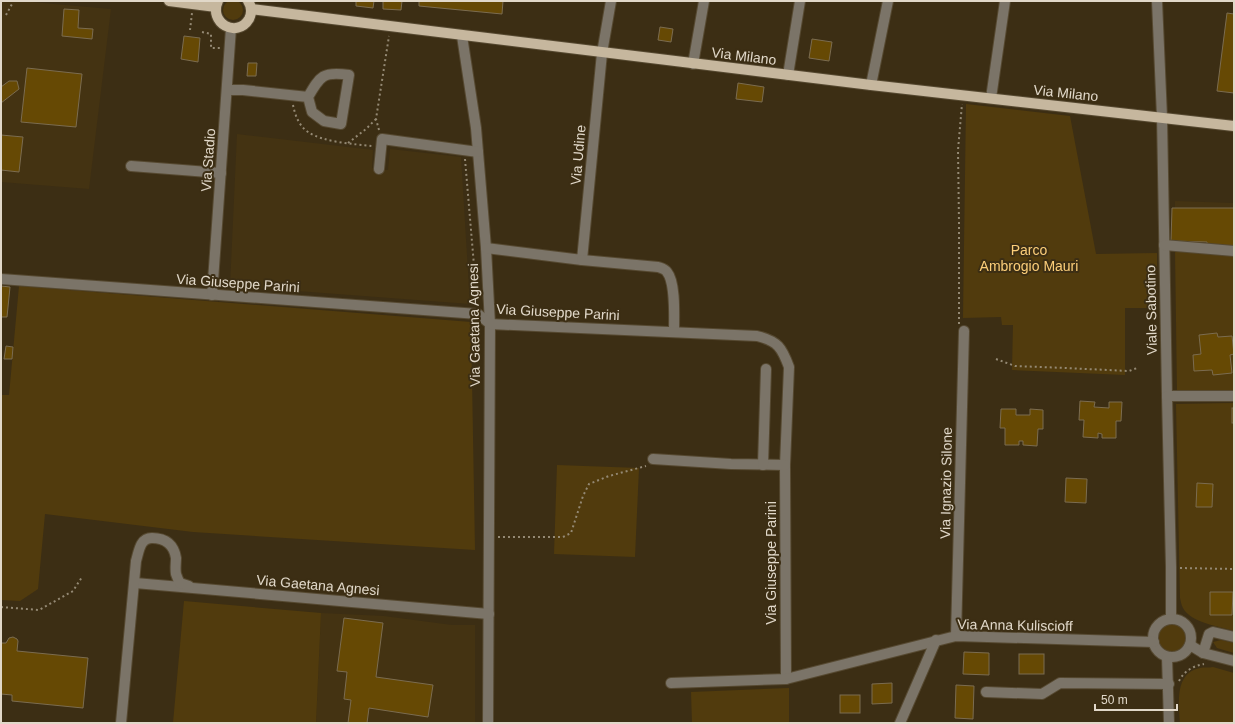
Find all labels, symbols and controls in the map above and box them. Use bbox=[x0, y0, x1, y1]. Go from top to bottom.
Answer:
street label: Via Milano bbox=[711, 44, 777, 68]
street label: Via Milano bbox=[1033, 82, 1099, 104]
street label: Via Udine bbox=[567, 124, 589, 186]
street label: Via Stadio bbox=[198, 128, 218, 192]
park label: Parco Ambrogio Mauri bbox=[980, 242, 1078, 274]
street label: Via Gaetana Agnesi bbox=[465, 263, 483, 387]
street label: Viale Sabotino bbox=[1142, 265, 1160, 355]
street label: Via Giuseppe Parini bbox=[176, 271, 300, 295]
street label: Via Giuseppe Parini bbox=[496, 301, 620, 323]
street label: Via Ignazio Silone bbox=[937, 427, 955, 539]
street label: Via Giuseppe Parini bbox=[763, 501, 779, 625]
street label: Via Gaetana Agnesi bbox=[256, 572, 380, 598]
street label: Via Anna Kuliscioff bbox=[957, 616, 1073, 634]
scale bar bbox=[1095, 686, 1177, 712]
text: 50 m bbox=[1101, 693, 1128, 707]

